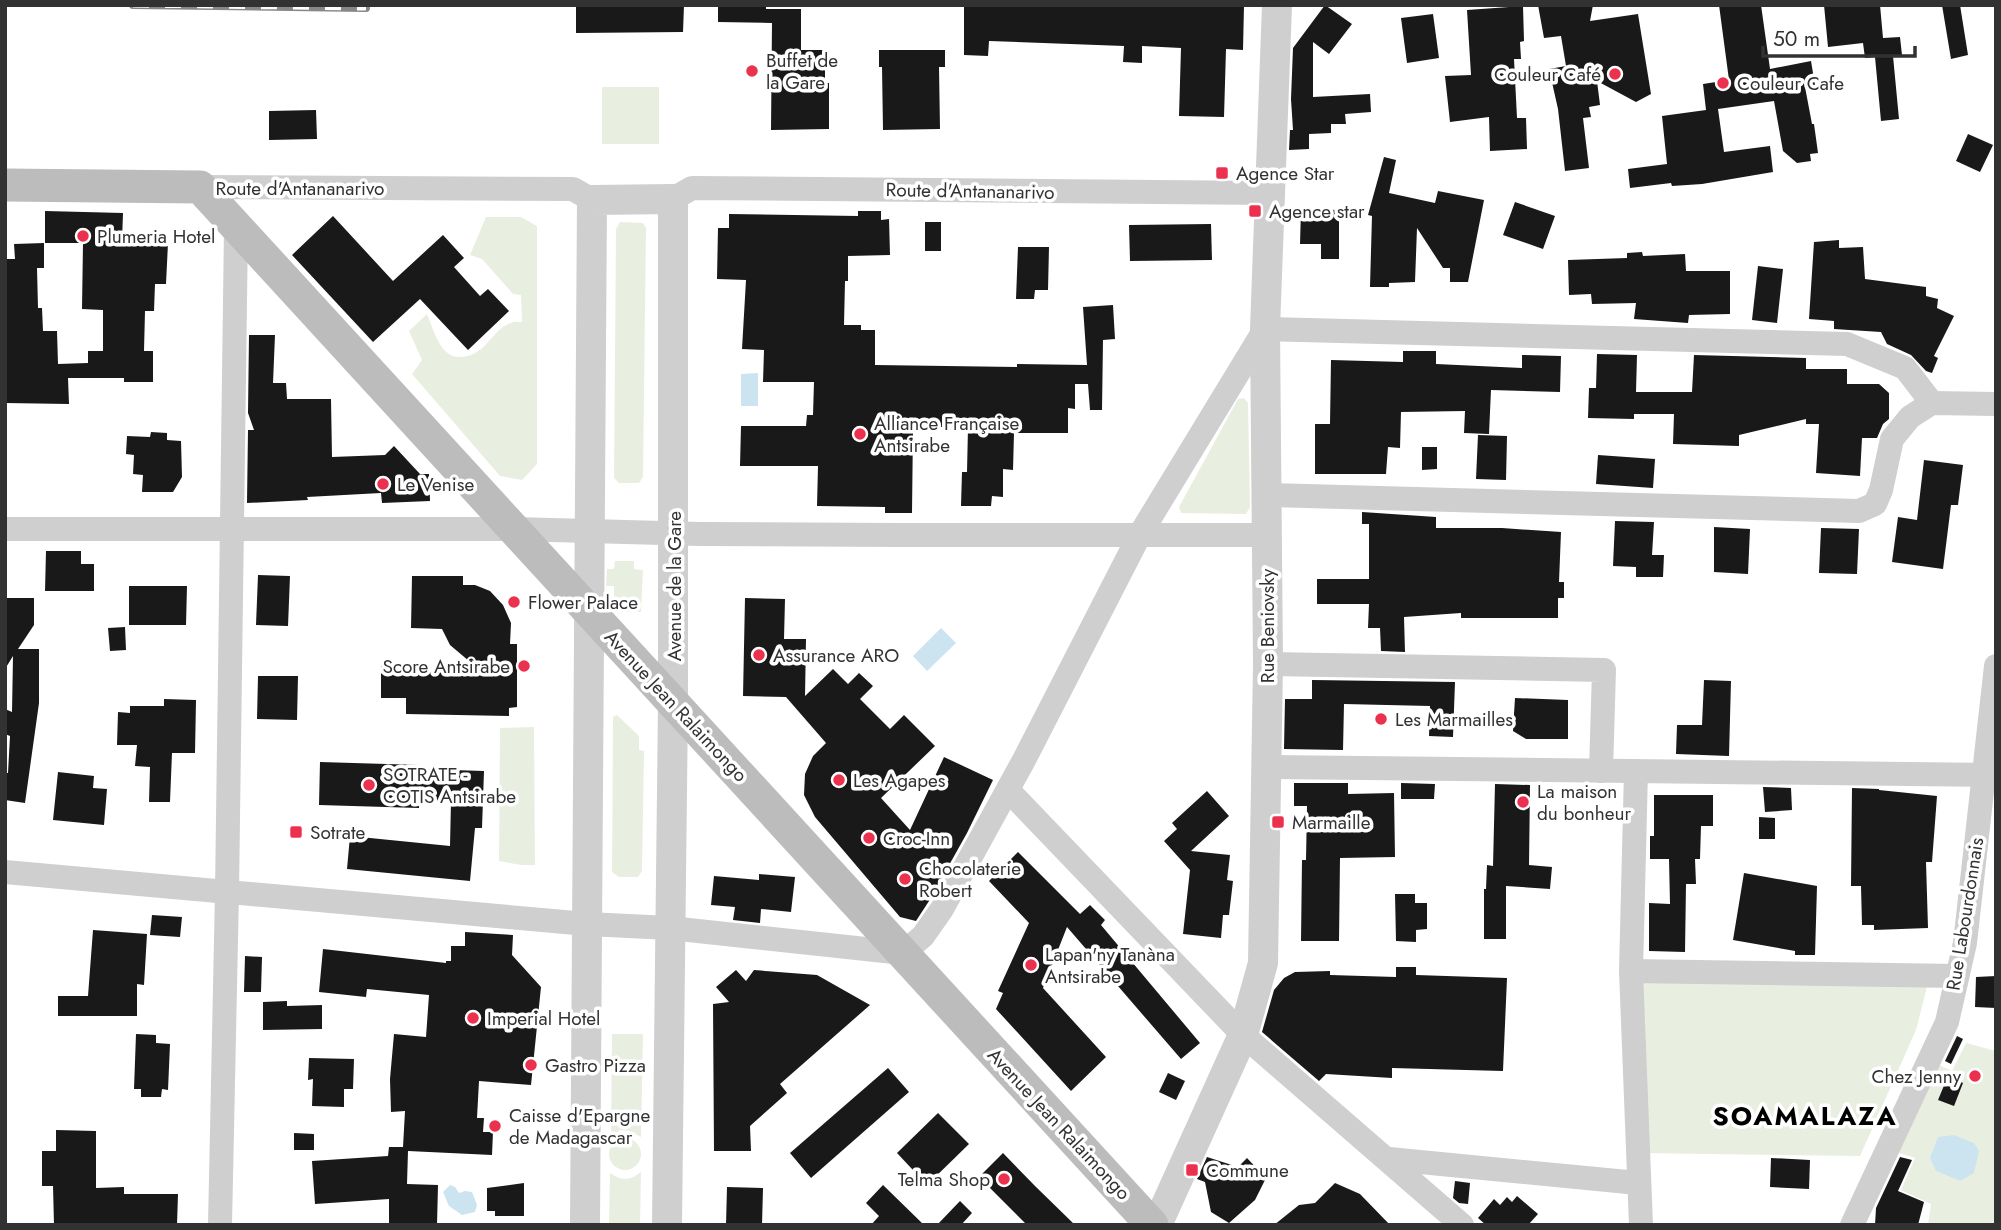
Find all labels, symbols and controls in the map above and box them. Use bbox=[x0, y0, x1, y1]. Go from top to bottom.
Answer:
scale bar bbox=[1763, 14, 1915, 58]
text: 50 m bbox=[1773, 24, 1820, 54]
place label: Buffet de la Gare bbox=[766, 47, 838, 96]
place label: Couleur Café bbox=[1494, 61, 1601, 88]
marker: Buffet de la Gare bbox=[744, 63, 760, 79]
marker: Couleur Café bbox=[1607, 66, 1623, 82]
place label: Couleur Cafe bbox=[1737, 70, 1844, 97]
marker: Couleur Cafe bbox=[1715, 75, 1731, 91]
place label: Agence Star bbox=[1236, 160, 1335, 187]
marker: Agence Star bbox=[1214, 165, 1230, 181]
street label: Route d'Antananarivo bbox=[216, 175, 384, 202]
street label: Route d'Antananarivo bbox=[885, 176, 1055, 206]
place label: Agence star bbox=[1269, 198, 1365, 225]
marker: Agence star bbox=[1247, 203, 1263, 219]
place label: Plumeria Hotel bbox=[97, 223, 215, 250]
marker: Plumeria Hotel bbox=[75, 228, 91, 244]
place label: Alliance Française Antsirabe bbox=[874, 410, 1019, 459]
marker: Alliance Française Antsirabe bbox=[852, 426, 868, 442]
place label: Le Venise bbox=[397, 471, 474, 498]
marker: Le Venise bbox=[375, 476, 391, 492]
street label: Avenue de la Gare bbox=[661, 511, 688, 661]
street label: Rue Beniovsky bbox=[1254, 568, 1281, 683]
place label: Flower Palace bbox=[528, 589, 638, 616]
marker: Flower Palace bbox=[506, 594, 522, 610]
street label: Avenue Jean Ralaimongo bbox=[598, 624, 754, 788]
place label: Assurance ARO bbox=[773, 642, 899, 669]
marker: Assurance ARO bbox=[751, 647, 767, 663]
place label: Score Antsirabe bbox=[382, 653, 510, 680]
marker: Score Antsirabe bbox=[516, 658, 532, 674]
place label: Les Marmailles bbox=[1395, 706, 1513, 733]
marker: Les Marmailles bbox=[1373, 711, 1389, 727]
place label: SOTRATE - COTIS Antsirabe bbox=[383, 761, 516, 810]
place label: Les Agapes bbox=[853, 767, 946, 794]
marker: Les Agapes bbox=[831, 772, 847, 788]
marker: SOTRATE - COTIS Antsirabe bbox=[361, 777, 377, 793]
place label: La maison du bonheur bbox=[1537, 778, 1631, 827]
marker: La maison du bonheur bbox=[1515, 794, 1531, 810]
place label: Marmaille bbox=[1292, 809, 1371, 836]
marker: Marmaille bbox=[1270, 814, 1286, 830]
place label: Sotrate bbox=[310, 819, 366, 846]
marker: Sotrate bbox=[288, 824, 304, 840]
place label: Croc-Inn bbox=[883, 825, 950, 852]
marker: Croc-Inn bbox=[861, 830, 877, 846]
street label: Rue Labourdonnais bbox=[1940, 835, 1990, 992]
place label: Chocolaterie Robert bbox=[919, 855, 1021, 904]
marker: Chocolaterie Robert bbox=[897, 871, 913, 887]
place label: Lapan'ny Tanàna Antsirabe bbox=[1045, 941, 1175, 990]
marker: Lapan'ny Tanàna Antsirabe bbox=[1023, 957, 1039, 973]
place label: Imperial Hotel bbox=[487, 1005, 600, 1032]
marker: Imperial Hotel bbox=[465, 1010, 481, 1026]
street label: Avenue Jean Ralaimongo bbox=[981, 1042, 1137, 1206]
place label: Gastro Pizza bbox=[545, 1052, 646, 1079]
marker: Gastro Pizza bbox=[523, 1057, 539, 1073]
place label: Chez Jenny bbox=[1872, 1063, 1962, 1090]
marker: Chez Jenny bbox=[1967, 1068, 1983, 1084]
district label: SOAMALAZA bbox=[1712, 1097, 1898, 1135]
place label: Caisse d'Epargne de Madagascar bbox=[509, 1102, 651, 1151]
marker: Caisse d'Epargne de Madagascar bbox=[487, 1118, 503, 1134]
place label: Commune bbox=[1206, 1157, 1289, 1184]
marker: Commune bbox=[1184, 1162, 1200, 1178]
place label: Telma Shop bbox=[898, 1166, 990, 1193]
marker: Telma Shop bbox=[996, 1171, 1012, 1187]

